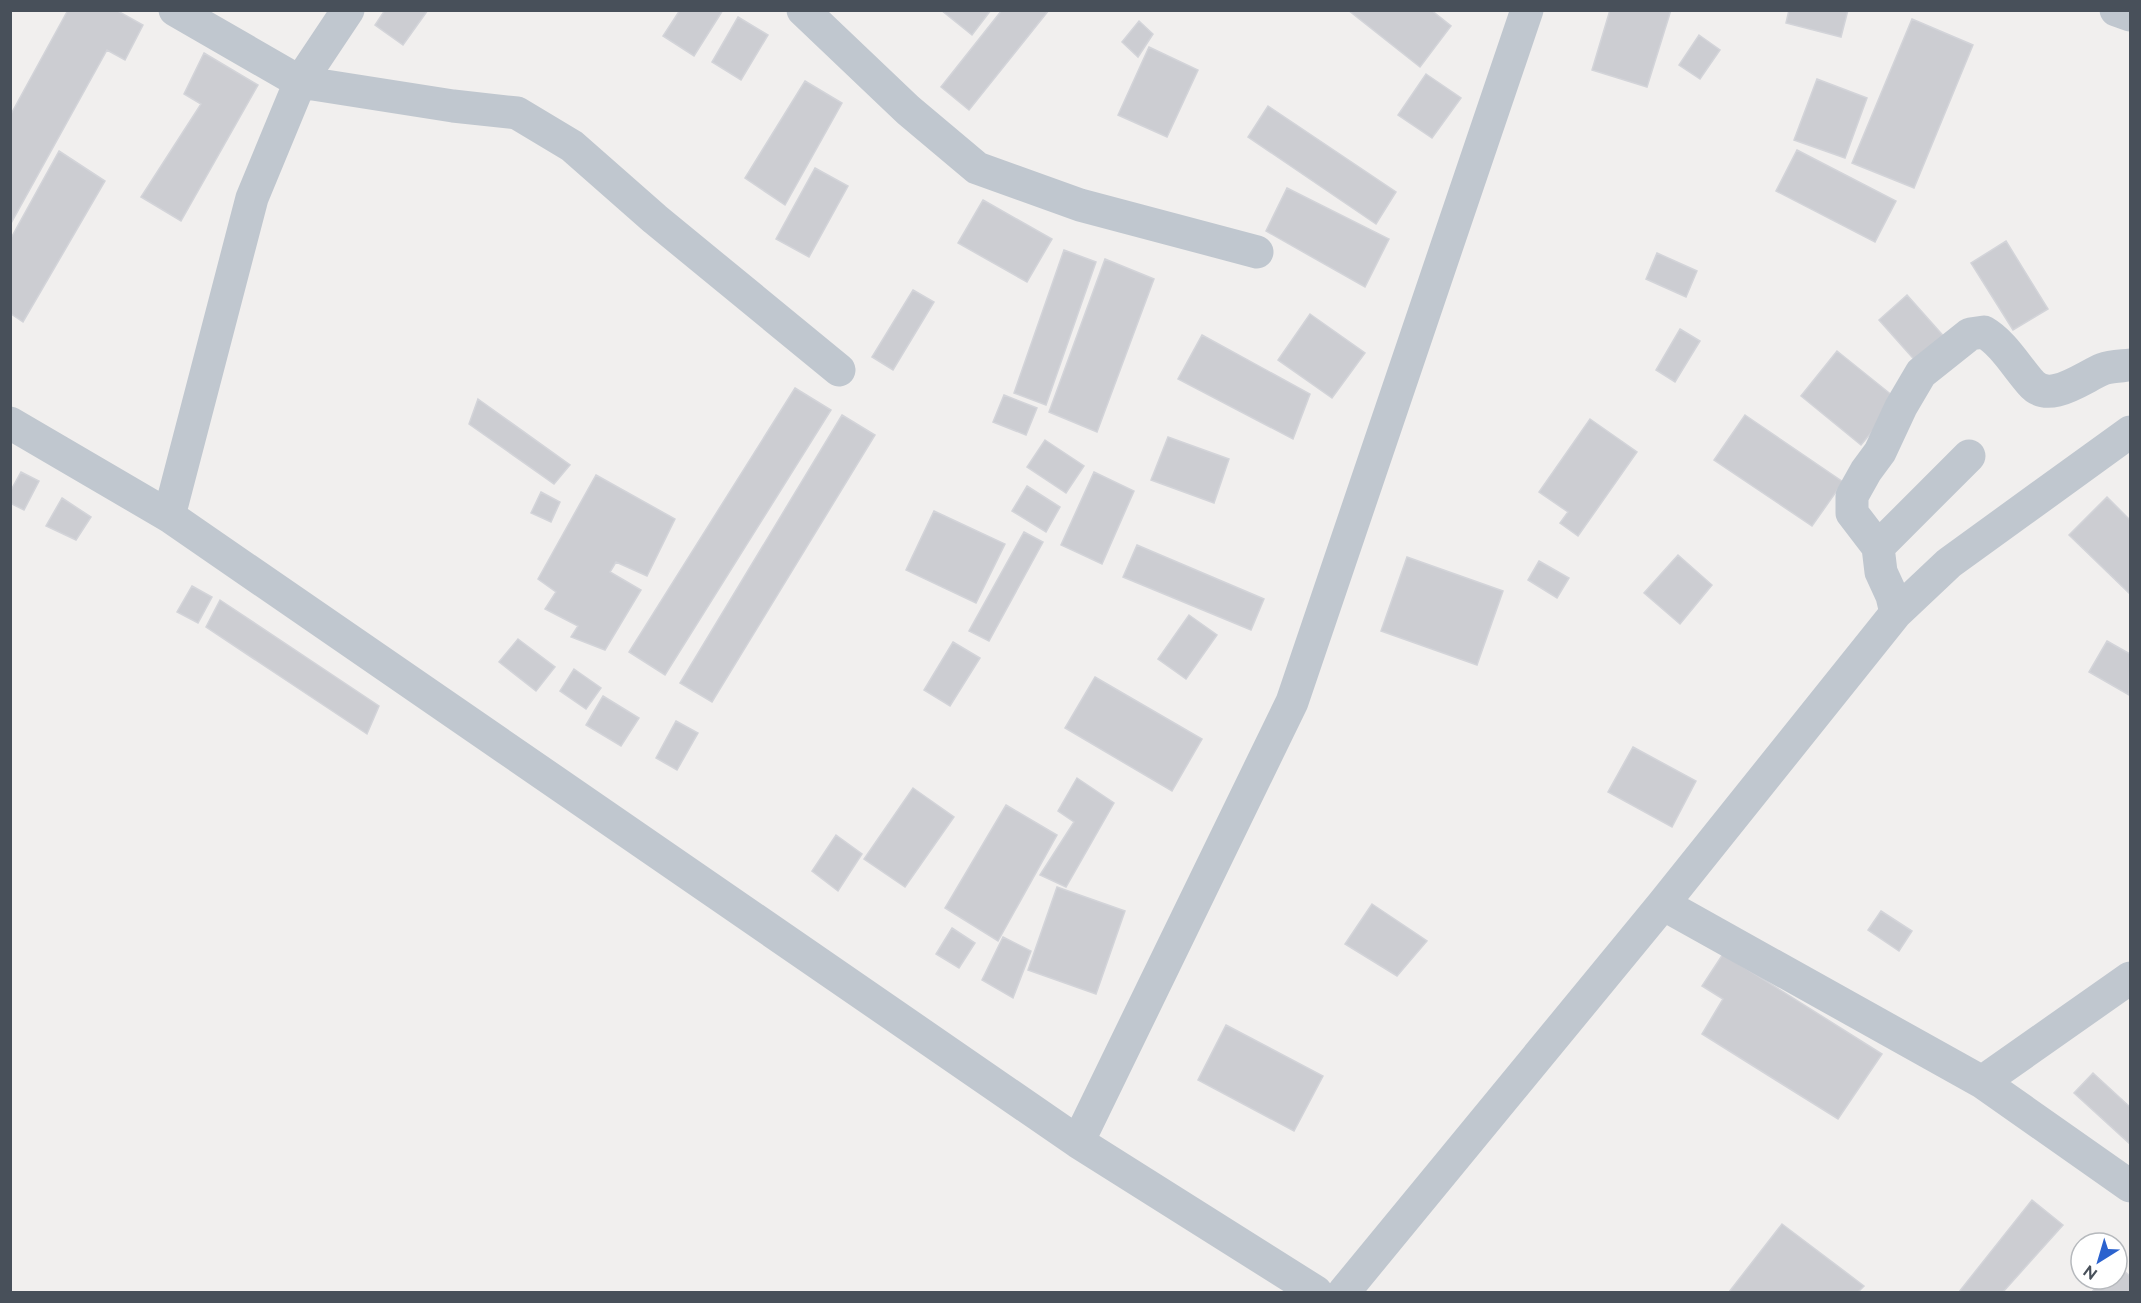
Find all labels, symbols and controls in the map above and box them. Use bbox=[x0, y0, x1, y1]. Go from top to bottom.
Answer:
north arrow bbox=[2069, 1231, 2129, 1291]
text: N bbox=[2080, 1261, 2101, 1284]

